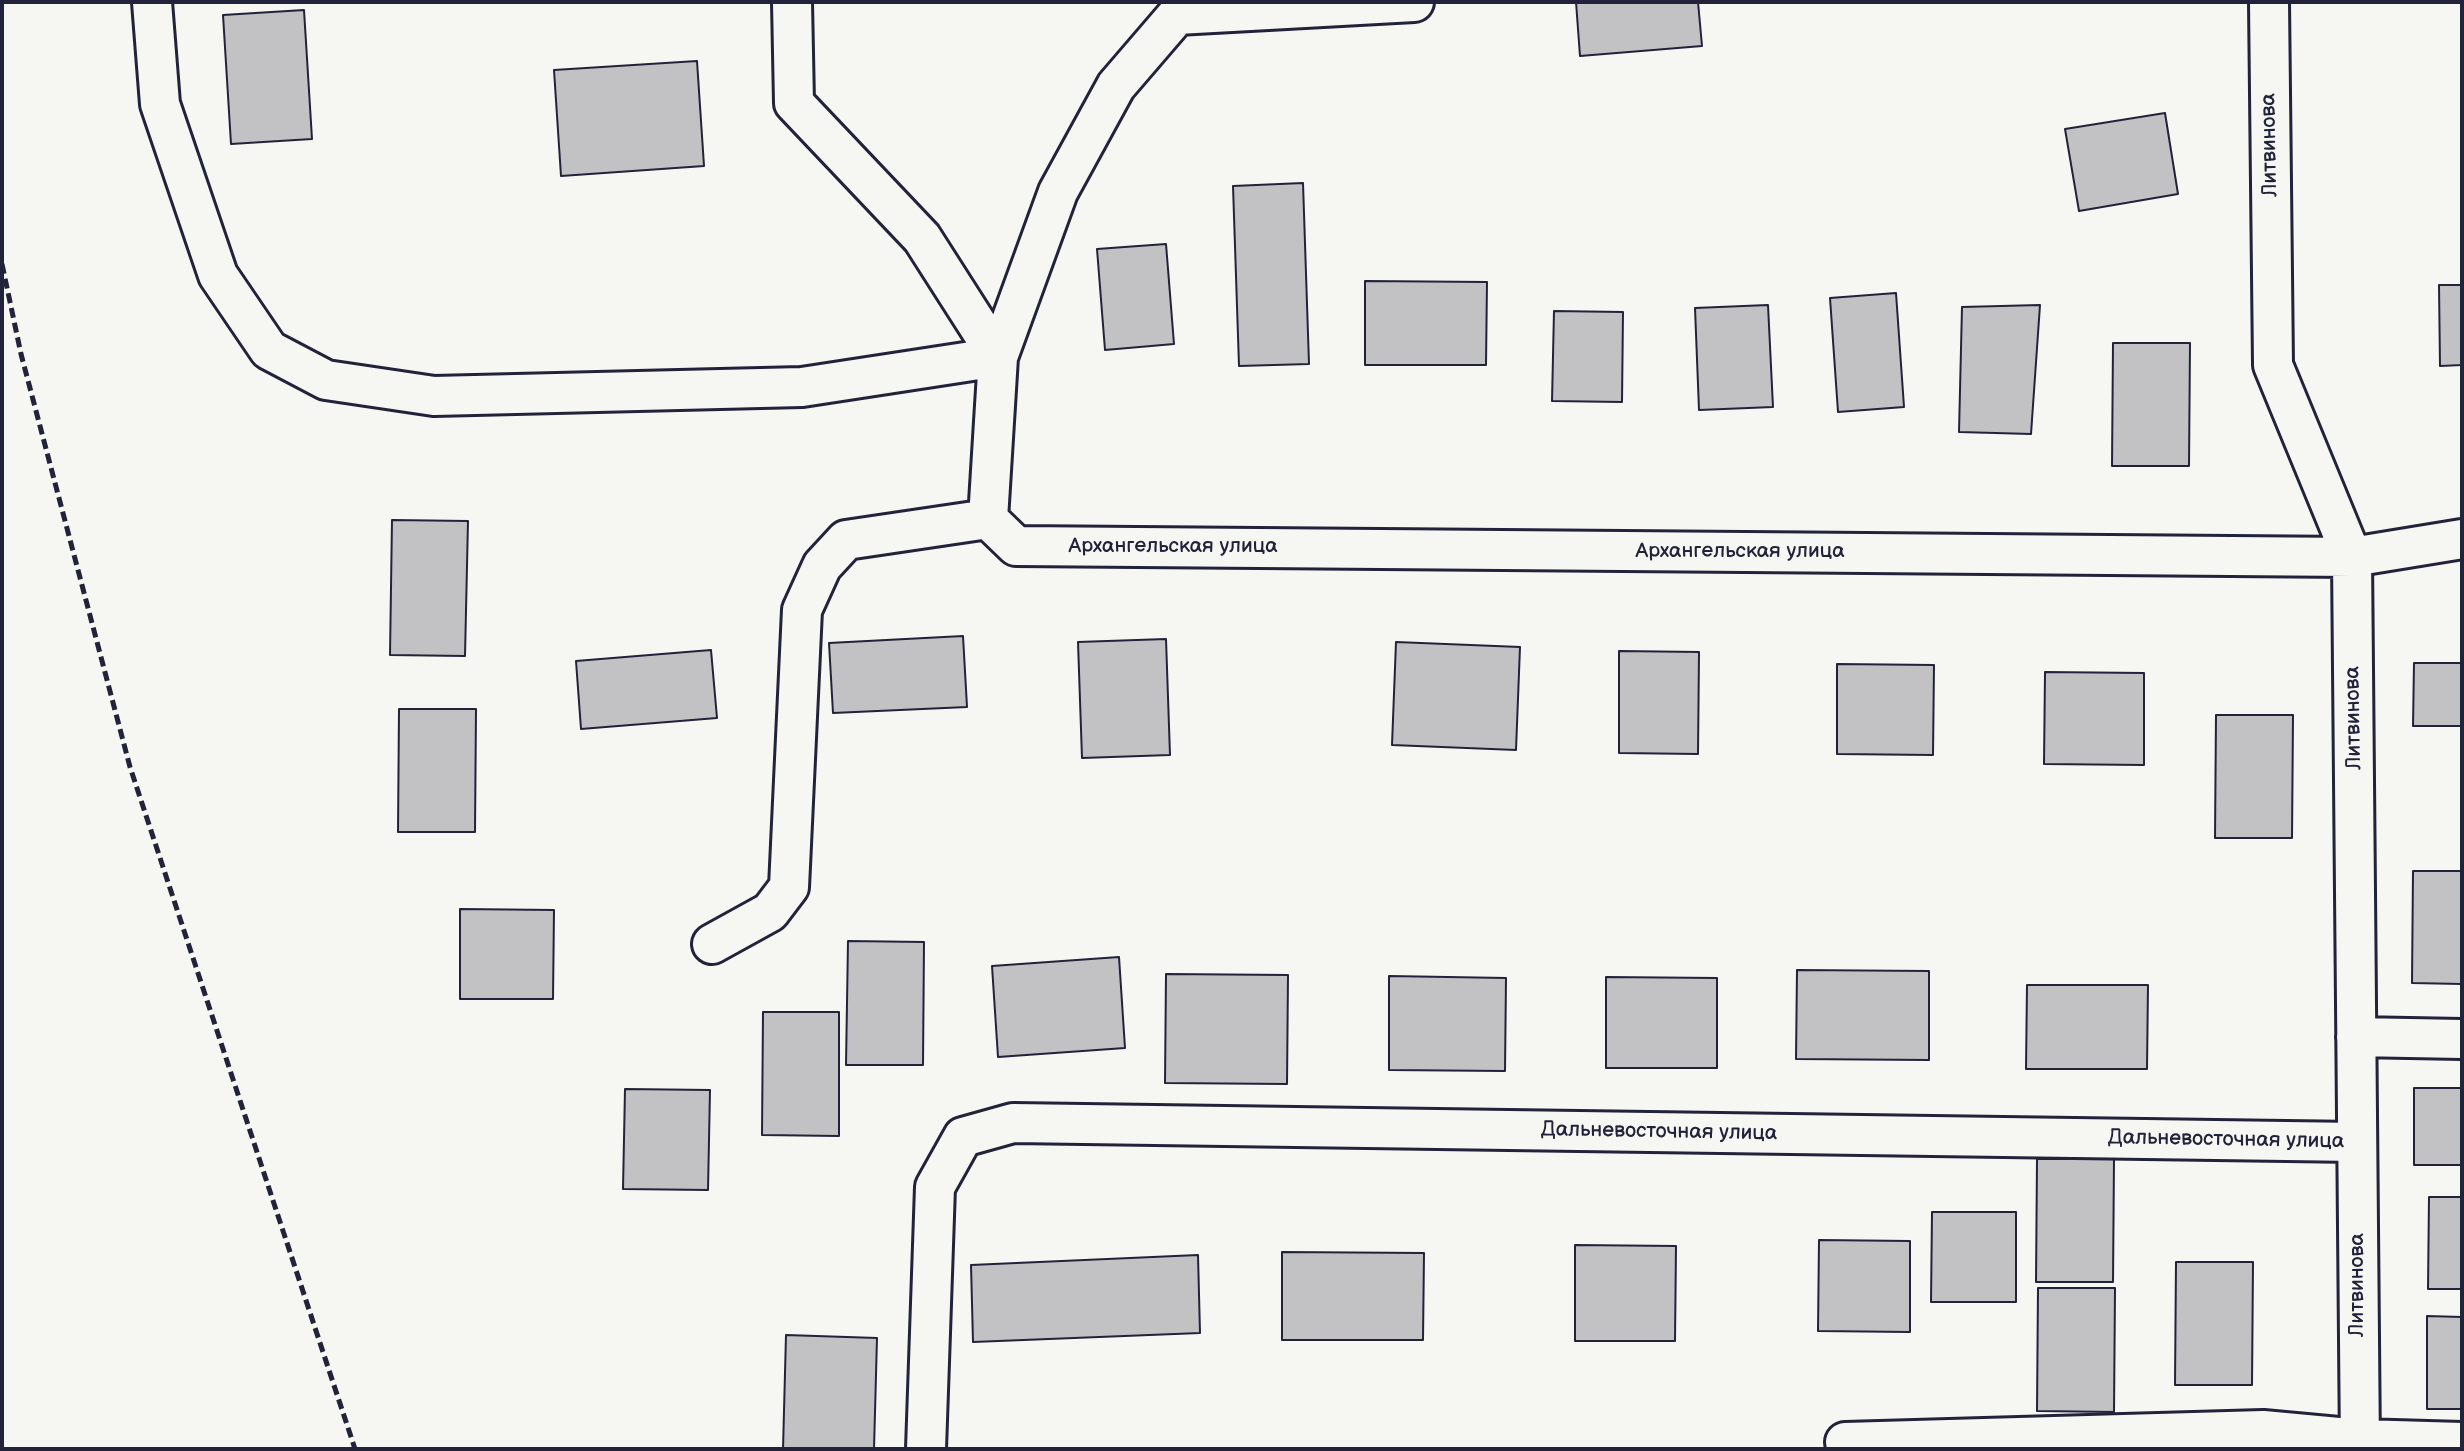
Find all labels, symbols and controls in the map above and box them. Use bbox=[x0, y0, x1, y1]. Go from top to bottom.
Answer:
street label: Литвинова bbox=[2256, 93, 2284, 197]
street label: Архангельская улица bbox=[1068, 534, 1278, 560]
street label: Архангельская улица bbox=[1635, 539, 1845, 565]
street label: Литвинова bbox=[2340, 666, 2368, 770]
street label: Дальневосточная улица bbox=[1541, 1117, 1777, 1147]
street label: Дальневосточная улица bbox=[2108, 1125, 2344, 1155]
street label: Литвинова bbox=[2345, 1233, 2371, 1337]

